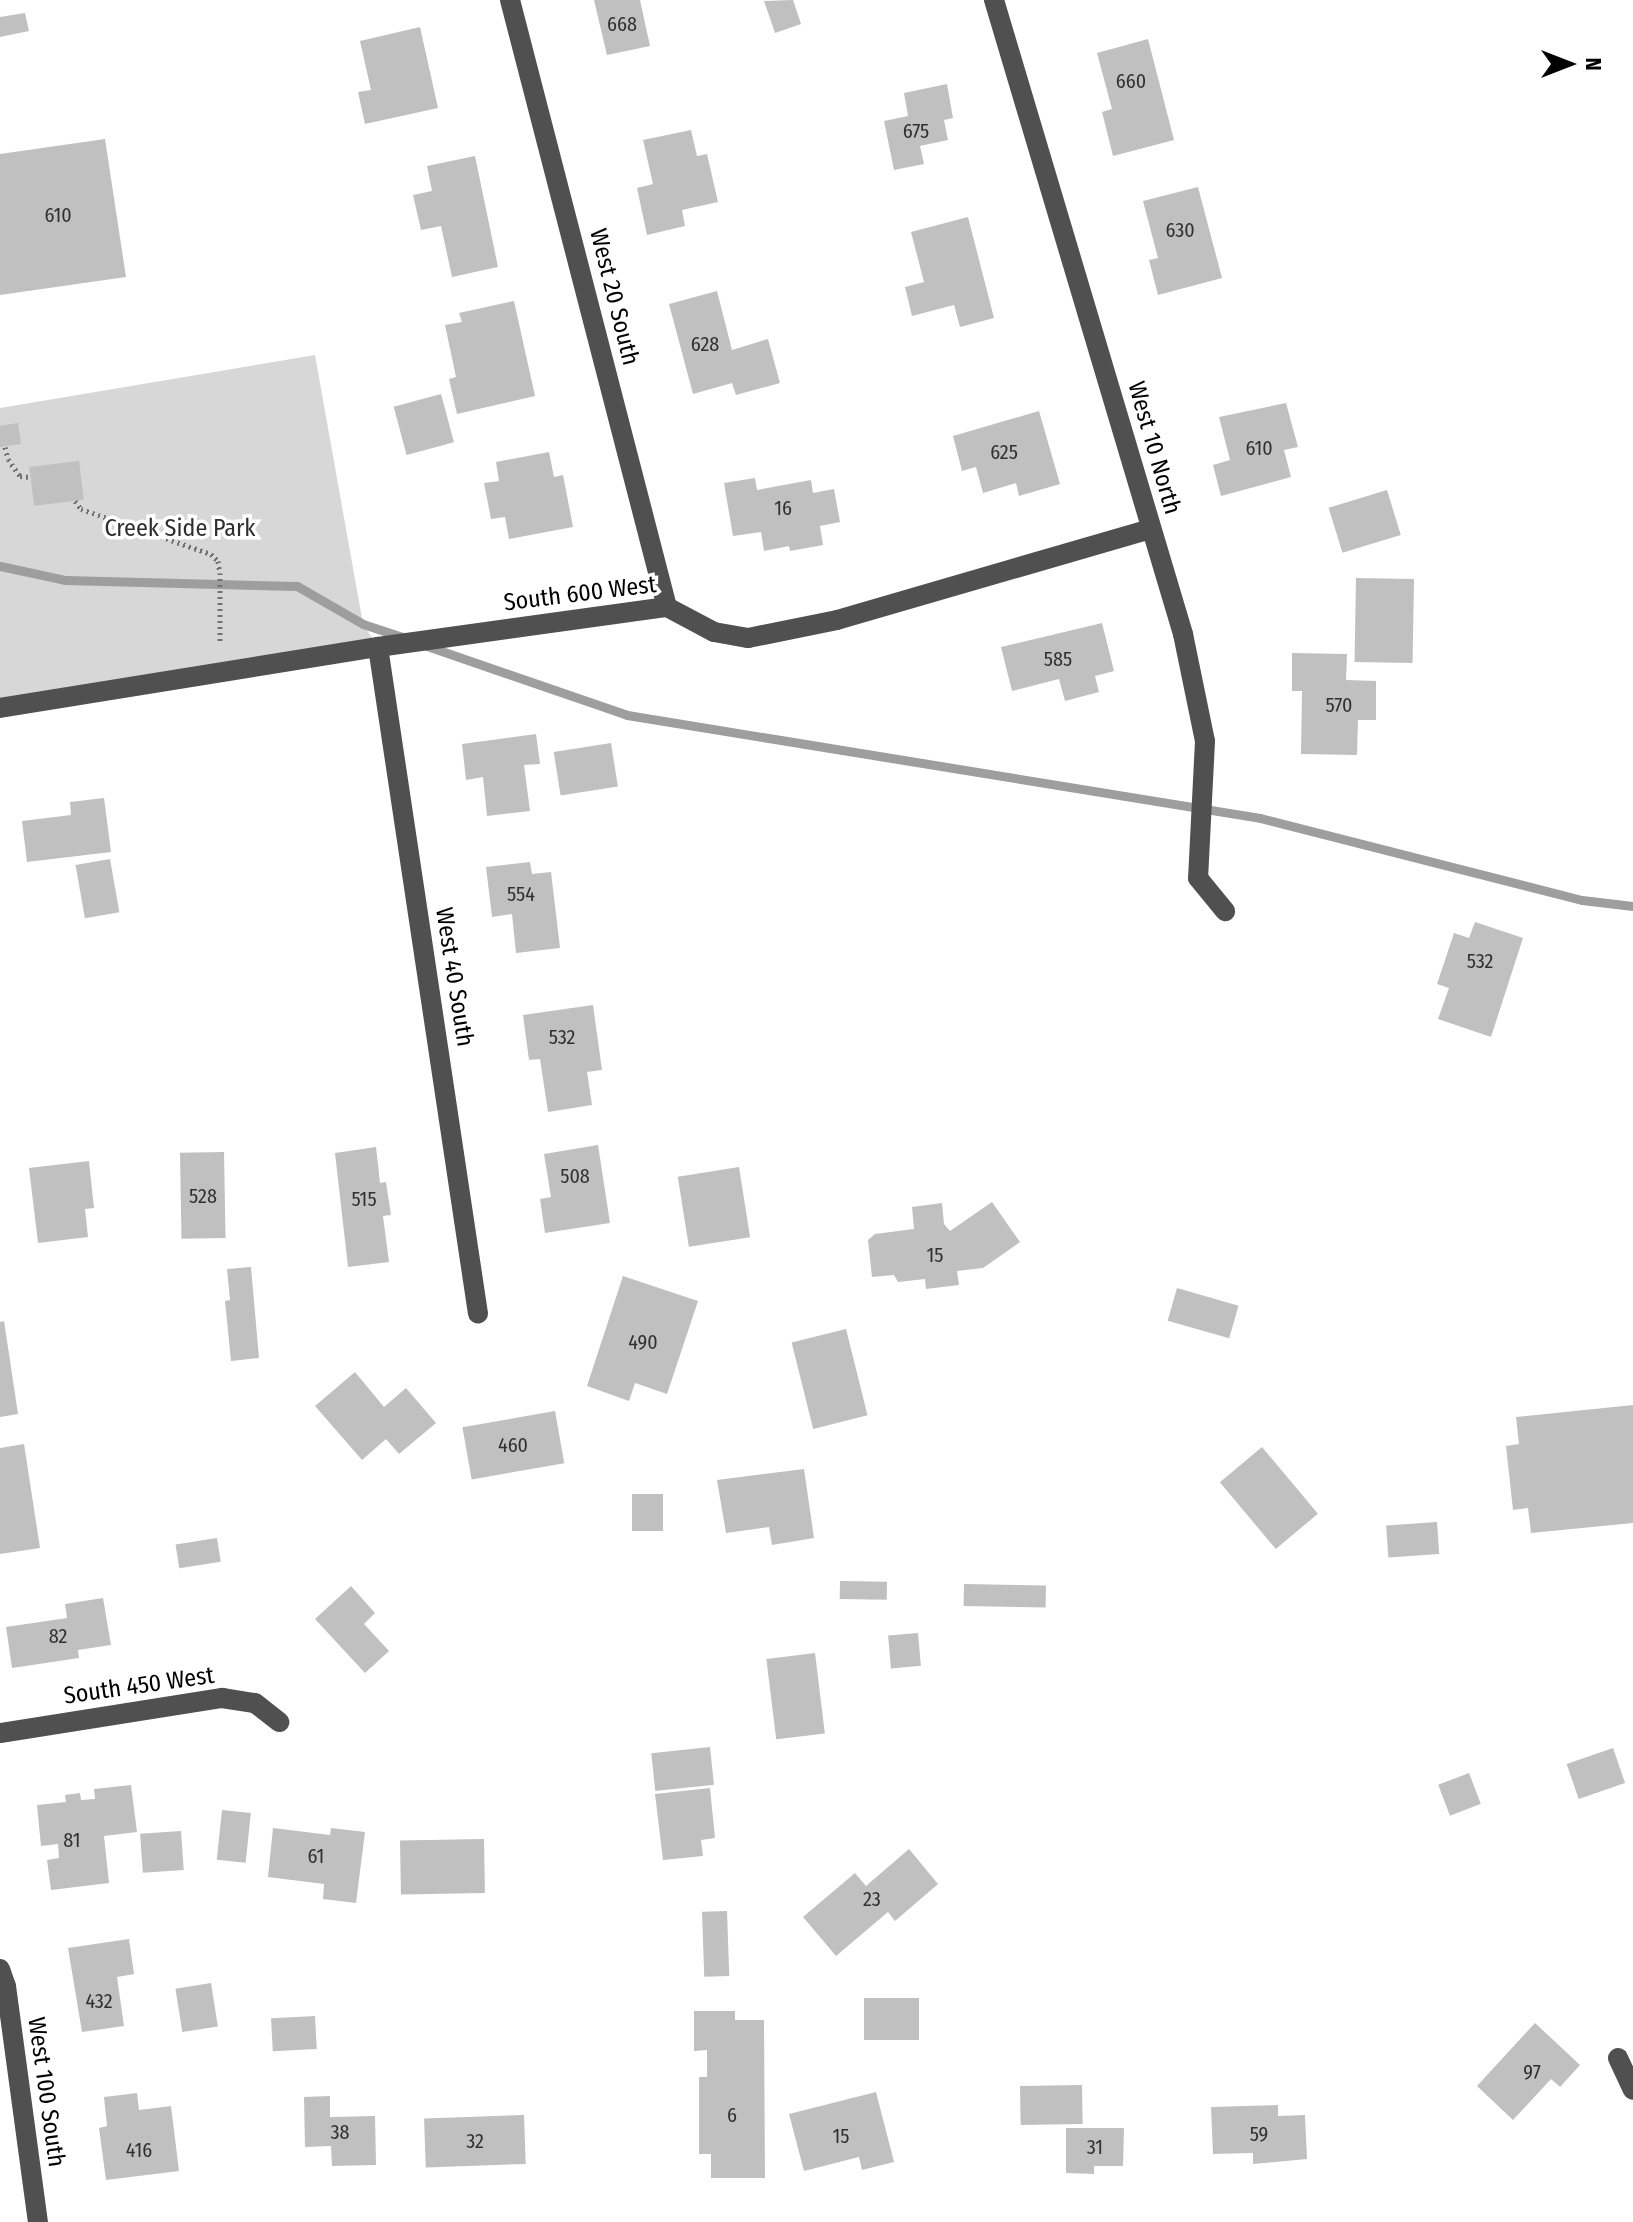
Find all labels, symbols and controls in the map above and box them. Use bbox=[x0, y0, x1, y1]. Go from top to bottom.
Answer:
house number: 668 bbox=[607, 12, 637, 36]
north arrow bbox=[1529, 24, 1609, 104]
text: N bbox=[1580, 57, 1607, 71]
house number: 660 bbox=[1116, 69, 1146, 93]
house number: 675 bbox=[903, 119, 929, 143]
house number: 610 bbox=[44, 203, 72, 227]
house number: 630 bbox=[1165, 218, 1195, 242]
street label: West 20 South bbox=[583, 226, 645, 368]
house number: 628 bbox=[691, 332, 719, 356]
street label: West 10 North bbox=[1121, 378, 1187, 518]
house number: 610 bbox=[1245, 436, 1273, 460]
house number: 625 bbox=[990, 440, 1018, 464]
house number: 16 bbox=[774, 496, 792, 520]
park label: Creek Side Park bbox=[104, 515, 256, 543]
street label: South 600 West bbox=[502, 570, 658, 618]
house number: 585 bbox=[1044, 647, 1072, 671]
house number: 570 bbox=[1325, 693, 1353, 717]
house number: 554 bbox=[507, 882, 535, 906]
street label: West 40 South bbox=[429, 905, 479, 1049]
house number: 532 bbox=[1467, 949, 1493, 973]
house number: 532 bbox=[549, 1025, 575, 1049]
house number: 508 bbox=[560, 1164, 590, 1188]
house number: 528 bbox=[189, 1184, 217, 1208]
house number: 515 bbox=[351, 1187, 377, 1211]
house number: 15 bbox=[927, 1243, 943, 1267]
house number: 490 bbox=[628, 1330, 658, 1354]
house number: 460 bbox=[498, 1433, 528, 1457]
house number: 82 bbox=[49, 1624, 67, 1648]
street label: South 450 West bbox=[62, 1661, 216, 1711]
house number: 81 bbox=[63, 1828, 81, 1852]
house number: 61 bbox=[308, 1844, 324, 1868]
house number: 23 bbox=[863, 1887, 881, 1911]
house number: 432 bbox=[85, 1989, 113, 2013]
street label: West 100 South bbox=[21, 2015, 71, 2169]
house number: 97 bbox=[1523, 2060, 1541, 2084]
house number: 6 bbox=[727, 2103, 737, 2127]
house number: 38 bbox=[330, 2120, 350, 2144]
house number: 59 bbox=[1250, 2122, 1268, 2146]
house number: 15 bbox=[833, 2124, 849, 2148]
house number: 32 bbox=[466, 2129, 484, 2153]
house number: 31 bbox=[1087, 2135, 1103, 2159]
house number: 416 bbox=[126, 2138, 152, 2162]

